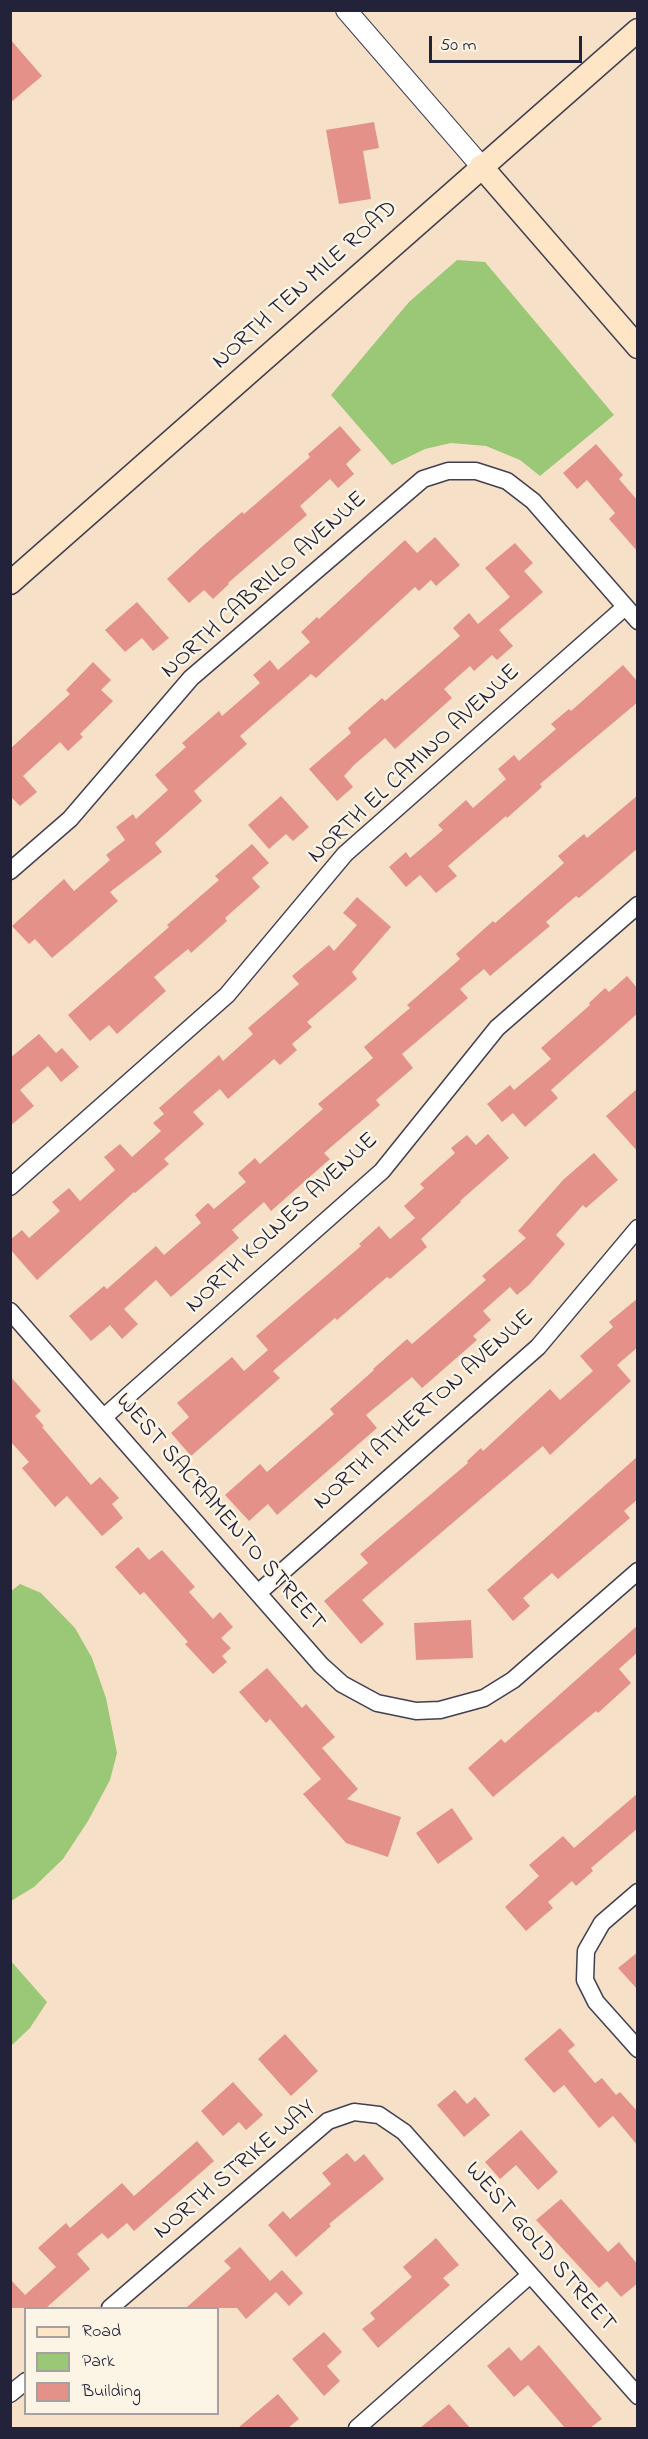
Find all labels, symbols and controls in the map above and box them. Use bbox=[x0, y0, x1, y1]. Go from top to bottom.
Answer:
scale bar bbox=[432, 24, 585, 62]
text: 50 m bbox=[440, 33, 477, 59]
street label: NORTH TEN MILE ROAD bbox=[207, 195, 405, 377]
street label: NORTH CABRILLO AVENUE bbox=[156, 486, 374, 686]
street label: NORTH EL CAMINO AVENUE bbox=[303, 659, 527, 871]
street label: NORTH KOLNES AVENUE bbox=[181, 1127, 385, 1321]
street label: NORTH ATHERTON AVENUE bbox=[309, 1305, 541, 1517]
street label: WEST SACRAMENTO STREET bbox=[108, 1388, 330, 1638]
street label: NORTH STRIKE WAY bbox=[149, 2095, 323, 2247]
street label: WEST GOLD STREET bbox=[457, 2157, 621, 2339]
legend bbox=[24, 2307, 219, 2415]
text: Road bbox=[82, 2319, 121, 2345]
text: Park bbox=[82, 2349, 115, 2375]
text: Building bbox=[82, 2379, 141, 2405]

